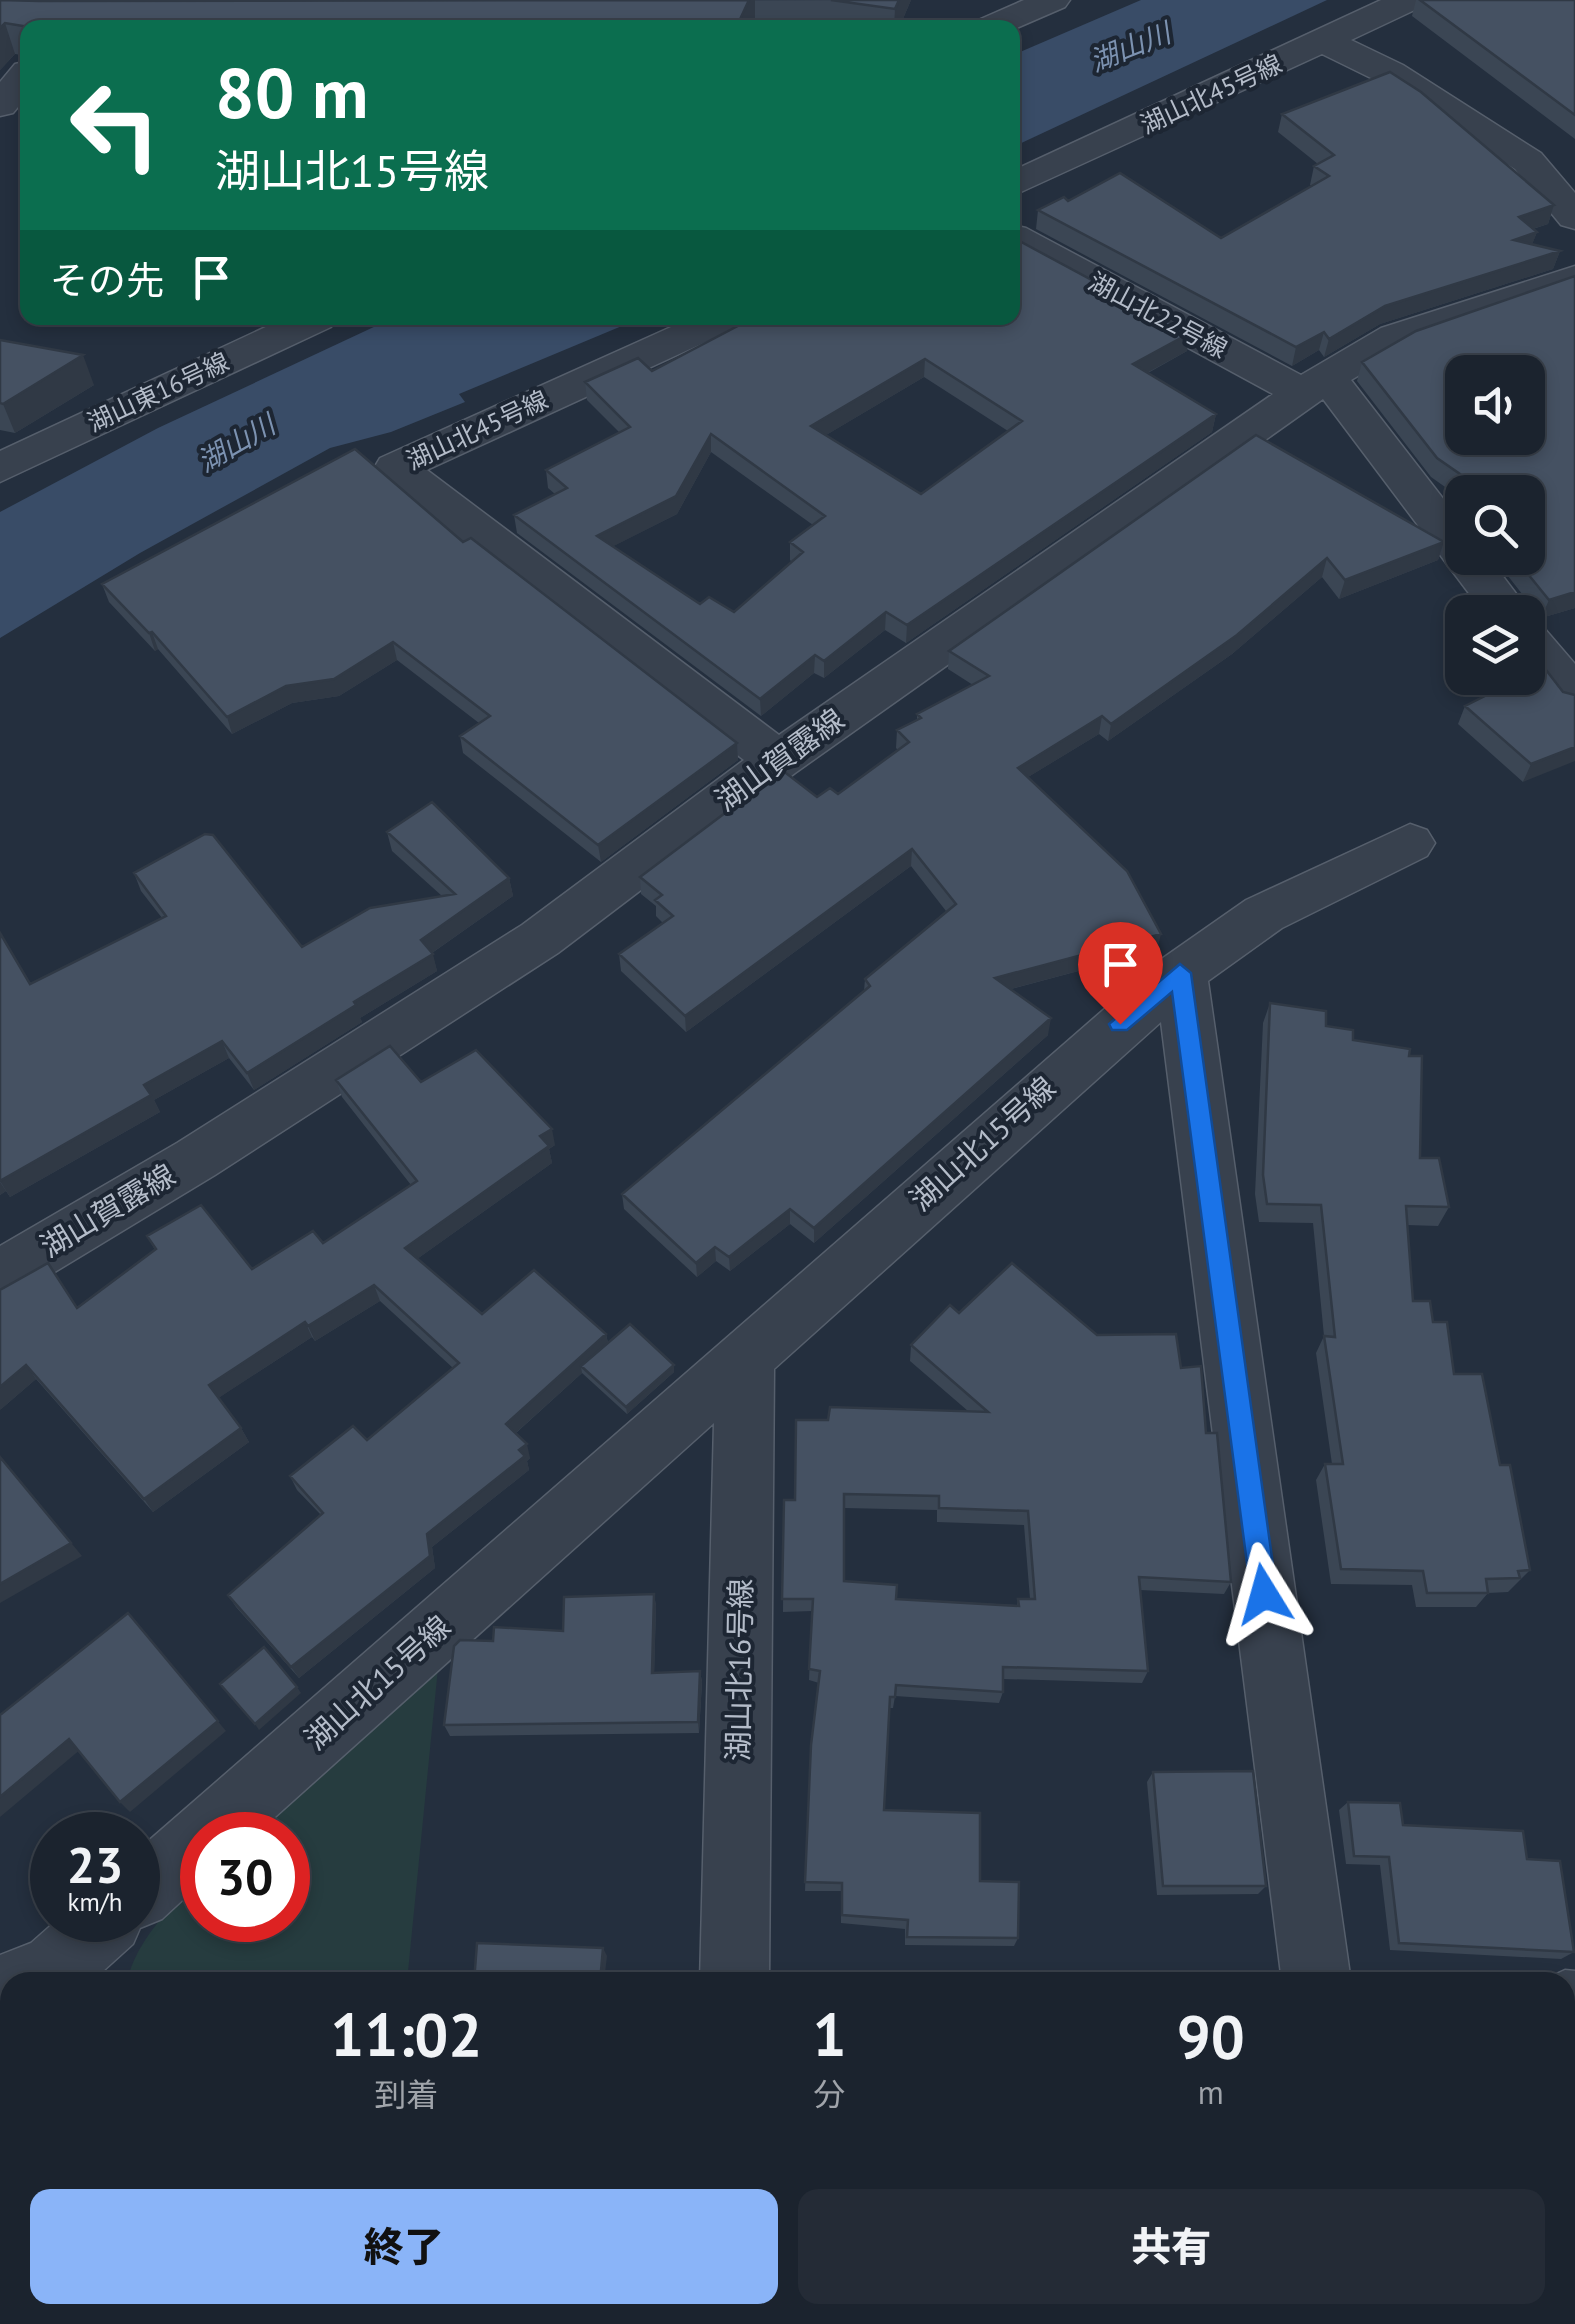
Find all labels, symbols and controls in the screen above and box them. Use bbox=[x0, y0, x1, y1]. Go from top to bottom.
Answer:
water label: 湖山川 bbox=[1084, 13, 1178, 79]
text: 80 m bbox=[215, 47, 368, 137]
street label: 湖山北45号線 bbox=[1135, 47, 1287, 141]
icon: left bbox=[50, 60, 180, 190]
text: 湖山北15号線 bbox=[215, 141, 489, 199]
icon: arrive bbox=[184, 250, 239, 305]
text: その先 bbox=[50, 255, 164, 304]
street label: 湖山北22号線 bbox=[1083, 265, 1233, 365]
street label: 湖山東16号線 bbox=[82, 345, 234, 439]
map controls bbox=[1445, 355, 1545, 695]
button: sound bbox=[1445, 355, 1545, 455]
street label: 湖山北45号線 bbox=[401, 383, 553, 477]
water label: 湖山川 bbox=[190, 404, 284, 480]
button: search bbox=[1445, 475, 1545, 575]
button: layers bbox=[1445, 595, 1545, 695]
street label: 湖山賀露線 bbox=[707, 699, 851, 819]
pin bbox=[1078, 922, 1163, 1025]
icon: arrive bbox=[1093, 937, 1148, 992]
street label: 湖山北15号線 bbox=[901, 1067, 1063, 1219]
street label: 湖山賀露線 bbox=[33, 1154, 182, 1265]
position arrow bbox=[1212, 1542, 1316, 1646]
street label: 湖山北16号線 bbox=[717, 1578, 760, 1762]
street label: 湖山北15号線 bbox=[296, 1606, 458, 1758]
speed limit sign: 30 bbox=[180, 1812, 310, 1942]
text: 23 bbox=[67, 1832, 123, 1897]
text: km/h bbox=[68, 1886, 122, 1918]
text: 11:02 bbox=[330, 1995, 482, 2073]
text: 1 bbox=[813, 1995, 847, 2073]
text: 90 bbox=[1177, 1997, 1245, 2075]
text: m bbox=[1198, 2071, 1224, 2113]
text: 到着 bbox=[374, 2073, 438, 2115]
text: 分 bbox=[814, 2073, 846, 2115]
button: 終了 bbox=[30, 2189, 778, 2304]
button: 共有 bbox=[798, 2189, 1545, 2304]

